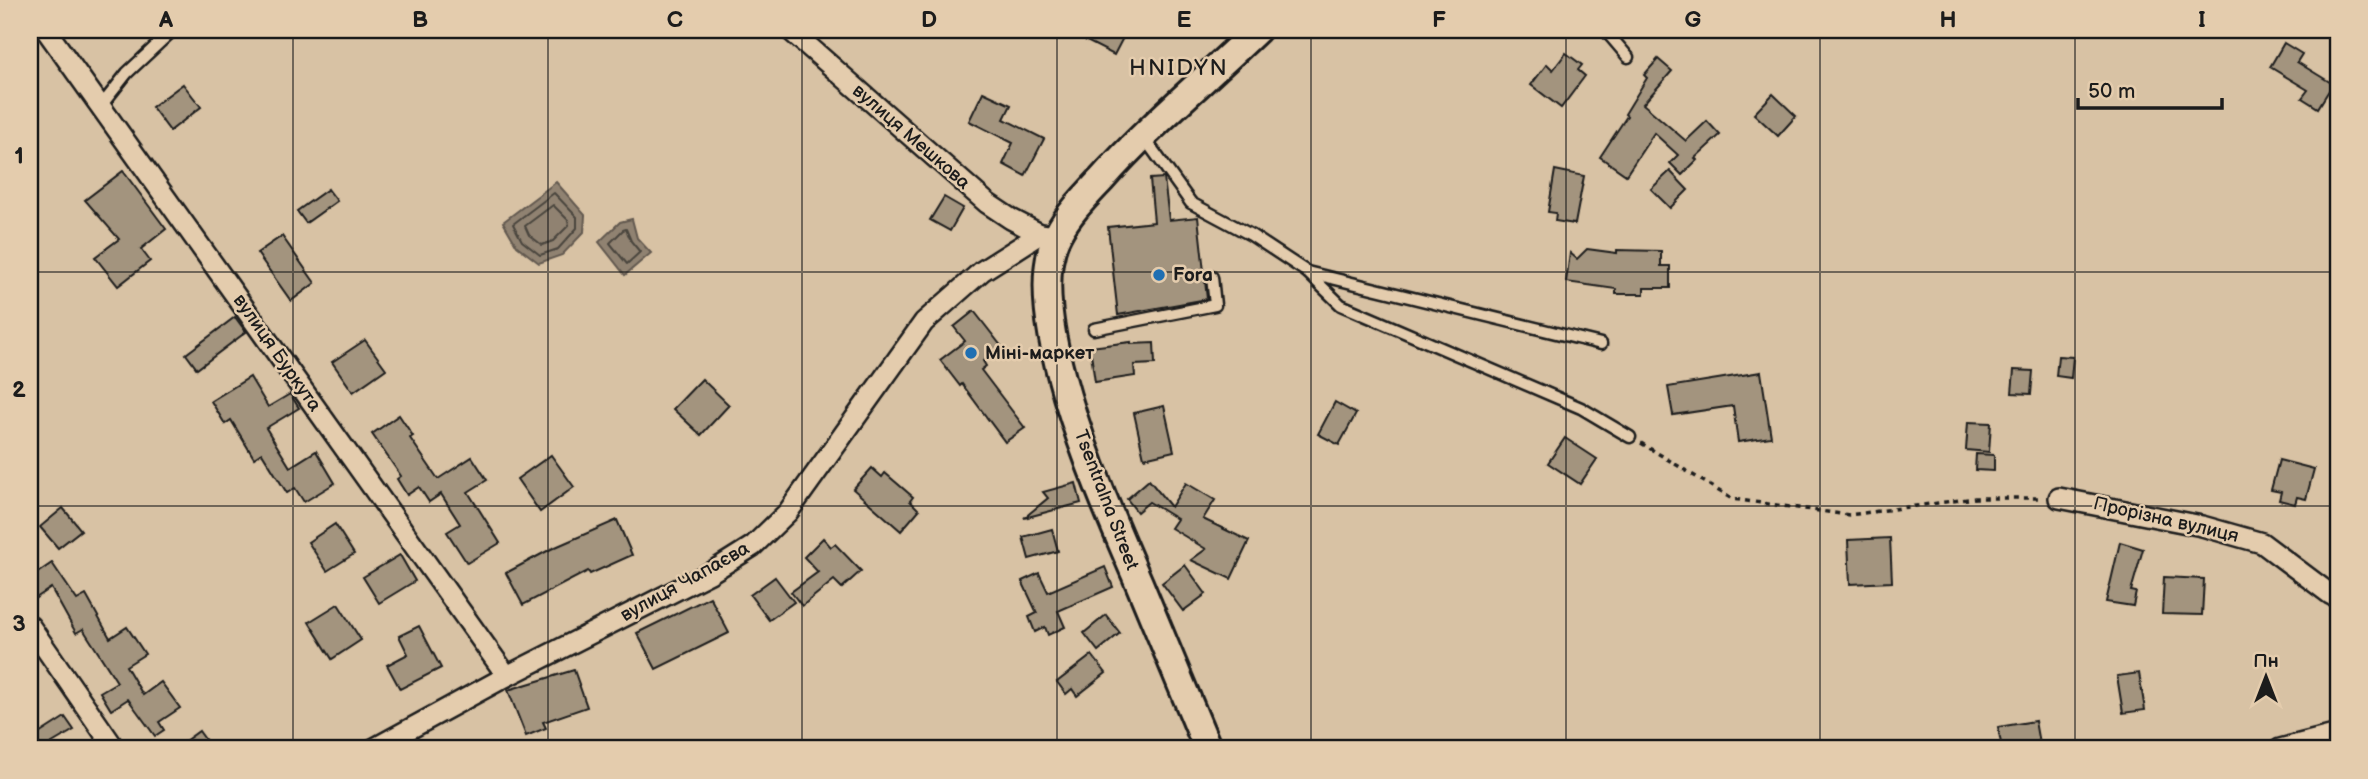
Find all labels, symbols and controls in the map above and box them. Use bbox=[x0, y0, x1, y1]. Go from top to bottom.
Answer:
text: A bbox=[158, 6, 174, 34]
text: B bbox=[412, 6, 428, 34]
text: C bbox=[667, 6, 683, 34]
text: D bbox=[921, 6, 937, 34]
text: E bbox=[1177, 6, 1192, 34]
text: F bbox=[1432, 6, 1446, 34]
text: G bbox=[1685, 6, 1702, 34]
text: H bbox=[1939, 6, 1957, 34]
text: I bbox=[2198, 6, 2206, 34]
district label: HNIDYN bbox=[1129, 54, 1229, 82]
scale bar bbox=[2078, 66, 2221, 110]
street label: вулиця Мешкова bbox=[847, 79, 975, 195]
text: 50 m bbox=[2088, 79, 2135, 104]
text: 1 bbox=[14, 142, 24, 170]
place label: Fora bbox=[1173, 264, 1213, 287]
marker: Fora bbox=[1151, 267, 1167, 283]
street label: вулиця Буркута bbox=[228, 290, 326, 416]
place label: Міні-маркет bbox=[985, 342, 1094, 365]
marker: Міні-маркет bbox=[963, 345, 979, 361]
text: 2 bbox=[12, 376, 26, 404]
street label: Tsentralna Street bbox=[1069, 427, 1143, 574]
street label: Прорізна вулиця bbox=[2091, 492, 2241, 548]
street label: вулиця Чапаєва bbox=[616, 537, 754, 627]
text: 3 bbox=[12, 610, 26, 638]
north arrow bbox=[2232, 642, 2302, 712]
text: Пн bbox=[2253, 650, 2279, 673]

